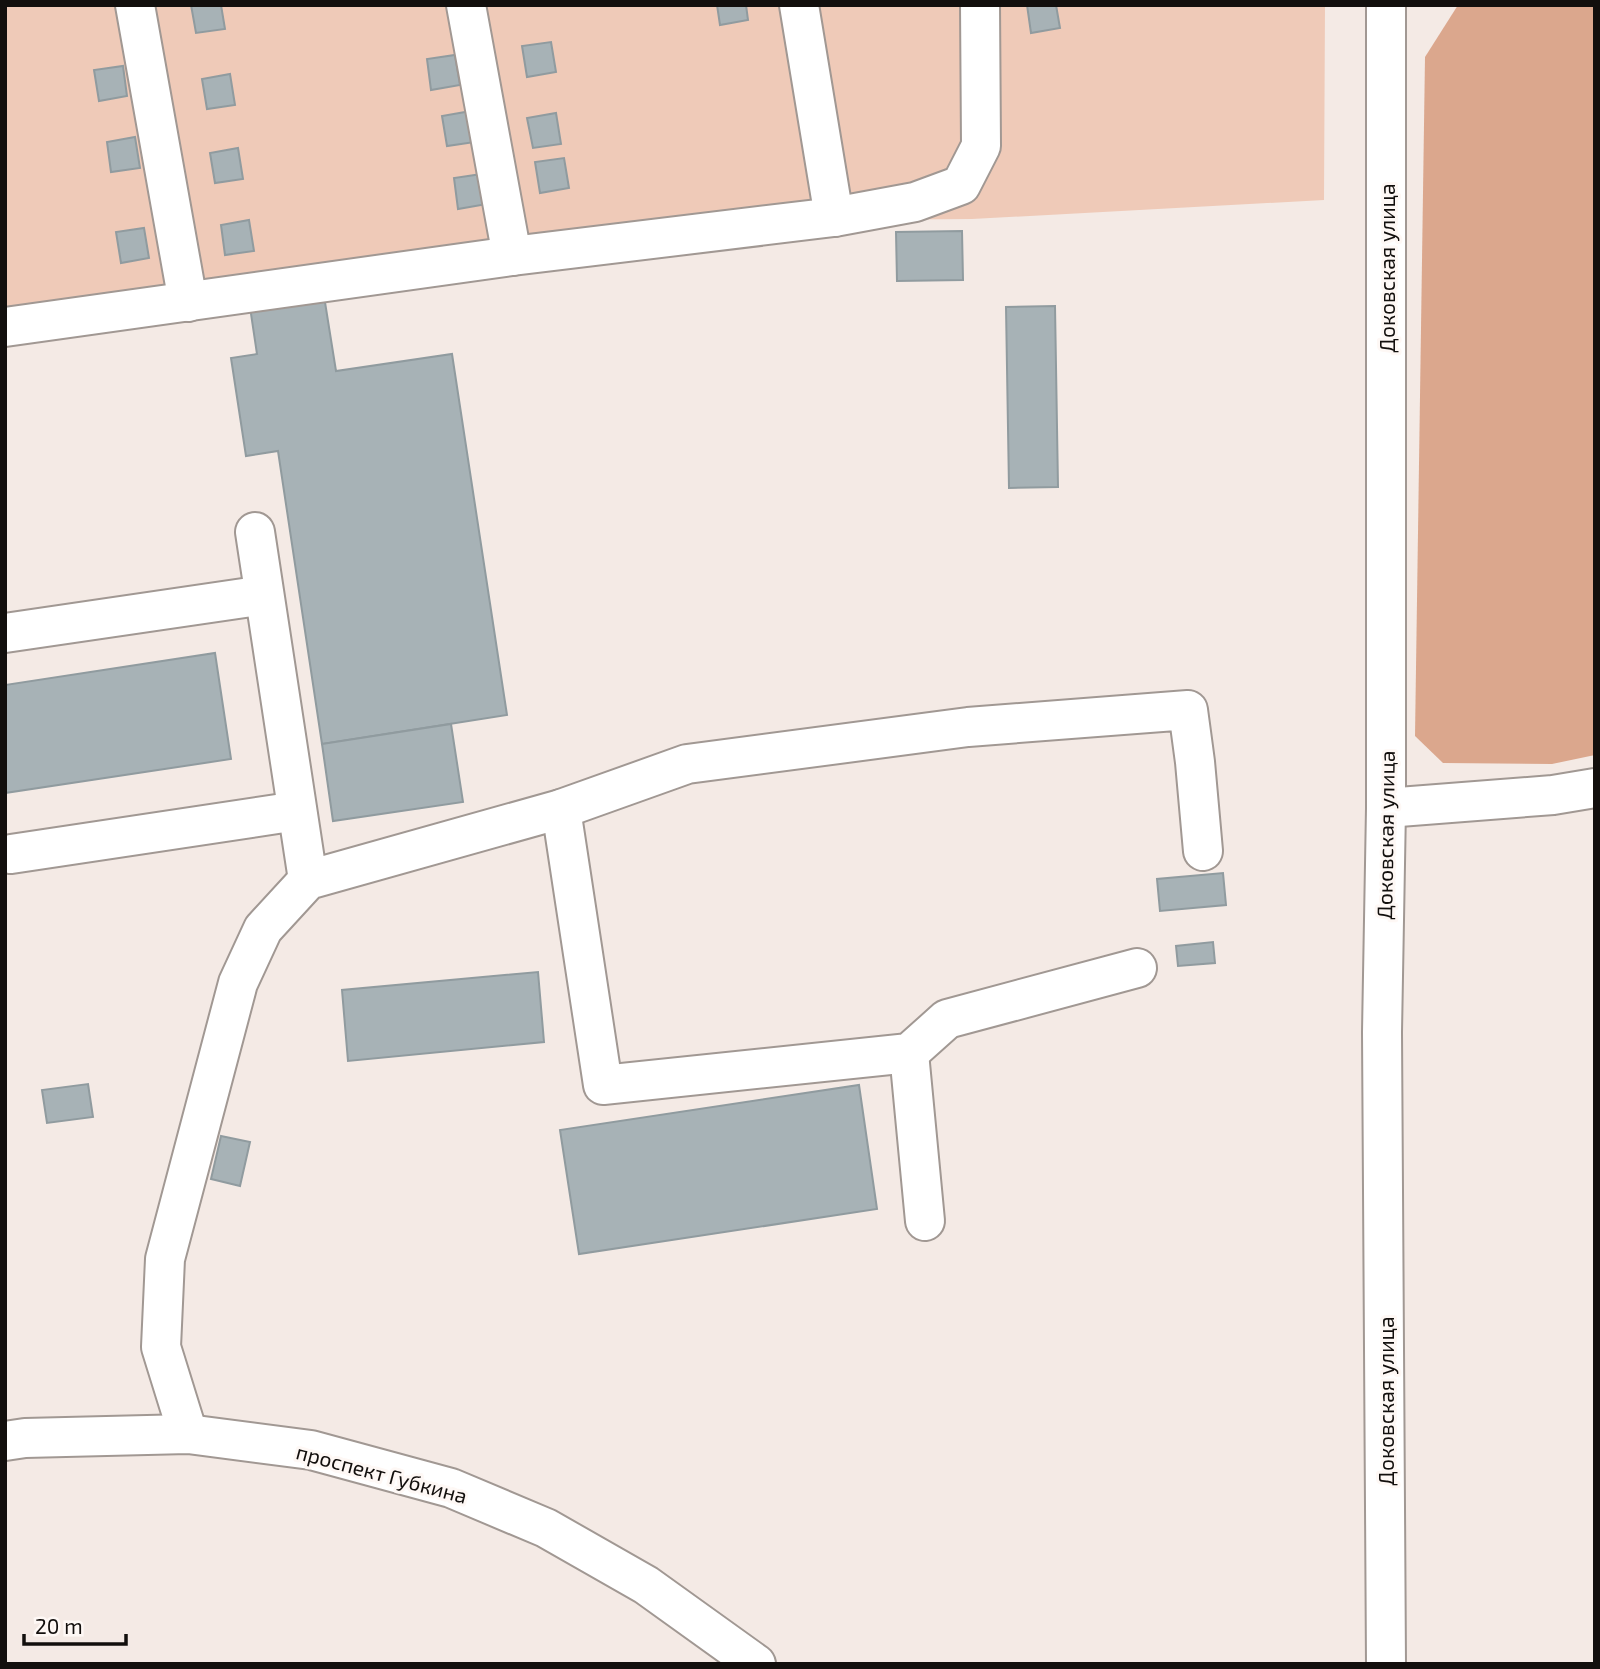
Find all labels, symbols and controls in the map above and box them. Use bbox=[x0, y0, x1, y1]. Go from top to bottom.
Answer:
street label: Доковская улица bbox=[1374, 183, 1400, 353]
street label: Доковская улица bbox=[1371, 750, 1400, 920]
street label: Доковская улица bbox=[1373, 1316, 1399, 1486]
street label: проспект Губкина bbox=[294, 1438, 470, 1509]
scale bar bbox=[24, 1602, 126, 1646]
text: 20 m bbox=[35, 1613, 83, 1638]

